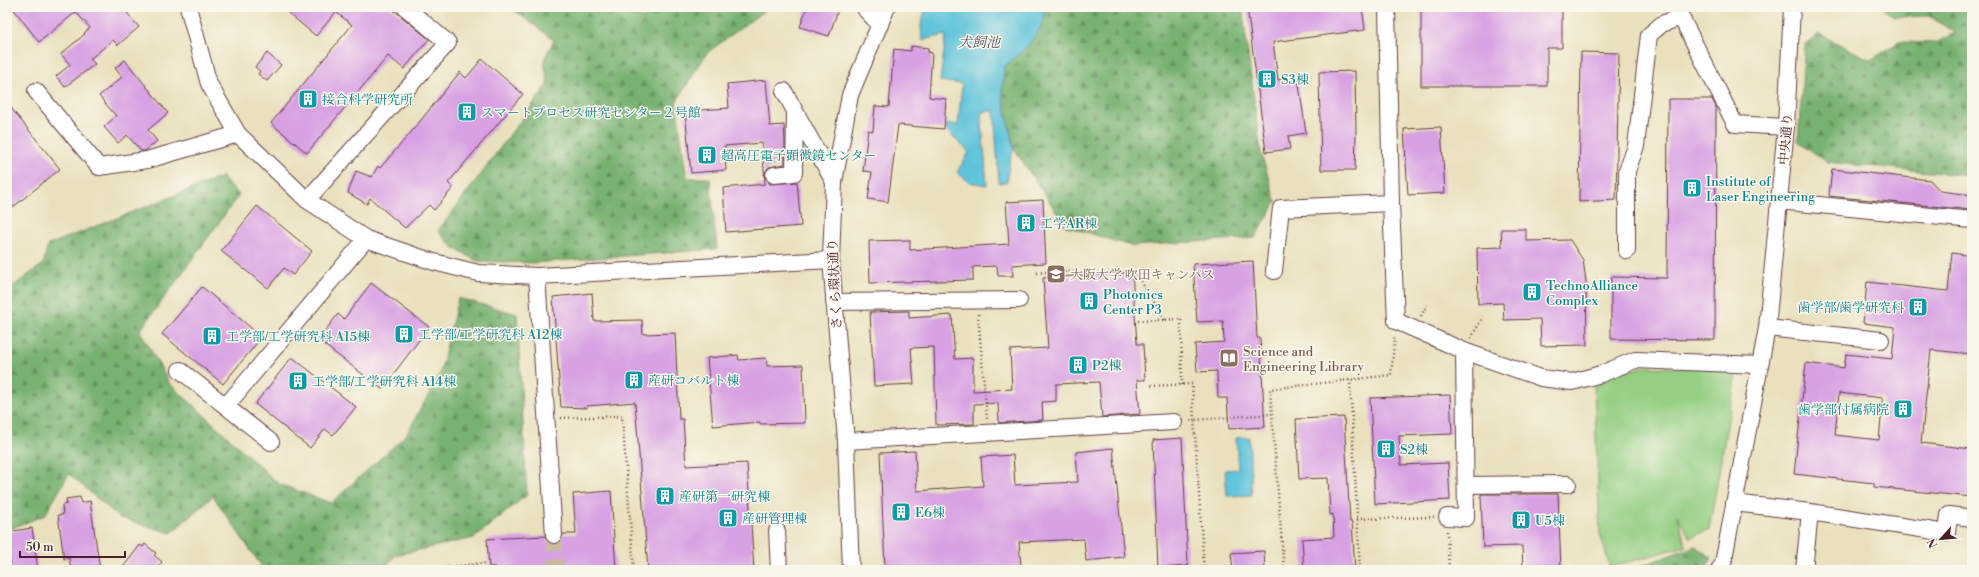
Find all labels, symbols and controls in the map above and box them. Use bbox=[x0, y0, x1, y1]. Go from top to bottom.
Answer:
water label: 犬飼池 bbox=[958, 34, 1002, 52]
building icon: S3棟 bbox=[1256, 68, 1278, 90]
place label: S3棟 bbox=[1281, 72, 1309, 88]
building icon: 接合科学研究所 bbox=[297, 88, 319, 110]
place label: 接合科学研究所 bbox=[322, 92, 413, 108]
building icon: スマートプロセス研究センター２号館 bbox=[456, 101, 478, 123]
place label: スマートプロセス研究センター２号館 bbox=[481, 105, 701, 121]
street label: 中央通り bbox=[1776, 112, 1796, 166]
building icon: 超高圧電子顕微鏡センター bbox=[696, 144, 718, 166]
place label: 超高圧電子顕微鏡センター bbox=[721, 148, 876, 164]
place label: Institute of Laser Engineering bbox=[1706, 174, 1815, 205]
building icon: Institute of Laser Engineering bbox=[1681, 177, 1703, 199]
building icon: 工学AR棟 bbox=[1015, 212, 1037, 234]
place label: 工学AR棟 bbox=[1040, 216, 1097, 232]
street label: さくら環状通り bbox=[825, 238, 845, 330]
school or university icon: 大阪大学 吹田キャンパス bbox=[1045, 263, 1067, 285]
place label: 大阪大学 吹田キャンパス bbox=[1070, 267, 1215, 283]
place label: TechnoAlliance Complex bbox=[1546, 278, 1639, 309]
building icon: TechnoAlliance Complex bbox=[1521, 281, 1543, 303]
place label: Photonics Center P3 bbox=[1103, 287, 1163, 318]
building icon: Photonics Center P3 bbox=[1078, 290, 1100, 312]
building icon: 歯学部/歯学研究科 bbox=[1907, 296, 1929, 318]
place label: 歯学部/歯学研究科 bbox=[1798, 300, 1904, 316]
building icon: 工学部/工学研究科 A12棟 bbox=[393, 323, 415, 345]
building icon: 工学部/工学研究科 A15棟 bbox=[201, 325, 223, 347]
place label: 工学部/工学研究科 A12棟 bbox=[418, 327, 562, 343]
place label: 工学部/工学研究科 A15棟 bbox=[226, 329, 370, 345]
place label: Science and Engineering Library bbox=[1243, 344, 1364, 375]
library icon: Science and Engineering Library bbox=[1218, 347, 1240, 369]
building icon: P2棟 bbox=[1067, 354, 1089, 376]
place label: P2棟 bbox=[1092, 358, 1121, 374]
building icon: 産研コバルト棟 bbox=[623, 369, 645, 391]
building icon: 工学部/工学研究科 A14棟 bbox=[287, 370, 309, 392]
place label: 産研コバルト棟 bbox=[648, 373, 739, 389]
place label: 工学部/工学研究科 A14棟 bbox=[312, 374, 456, 390]
building icon: 歯学部付属病院 bbox=[1892, 398, 1914, 420]
place label: 歯学部付属病院 bbox=[1798, 402, 1889, 418]
building icon: S2棟 bbox=[1375, 438, 1397, 460]
place label: S2棟 bbox=[1400, 442, 1428, 458]
building icon: 産研第一研究棟 bbox=[654, 485, 676, 507]
place label: 産研第一研究棟 bbox=[679, 489, 770, 505]
building icon: E6棟 bbox=[890, 501, 912, 523]
place label: E6棟 bbox=[915, 505, 945, 521]
building icon: 産研管理棟 bbox=[717, 507, 739, 529]
building icon: U5棟 bbox=[1510, 509, 1532, 531]
place label: 産研管理棟 bbox=[742, 511, 807, 527]
place label: U5棟 bbox=[1535, 513, 1565, 529]
north arrow bbox=[1921, 519, 1961, 559]
scale bar bbox=[20, 533, 125, 559]
text: N bbox=[1925, 536, 1941, 550]
text: 50 m bbox=[26, 540, 54, 555]

